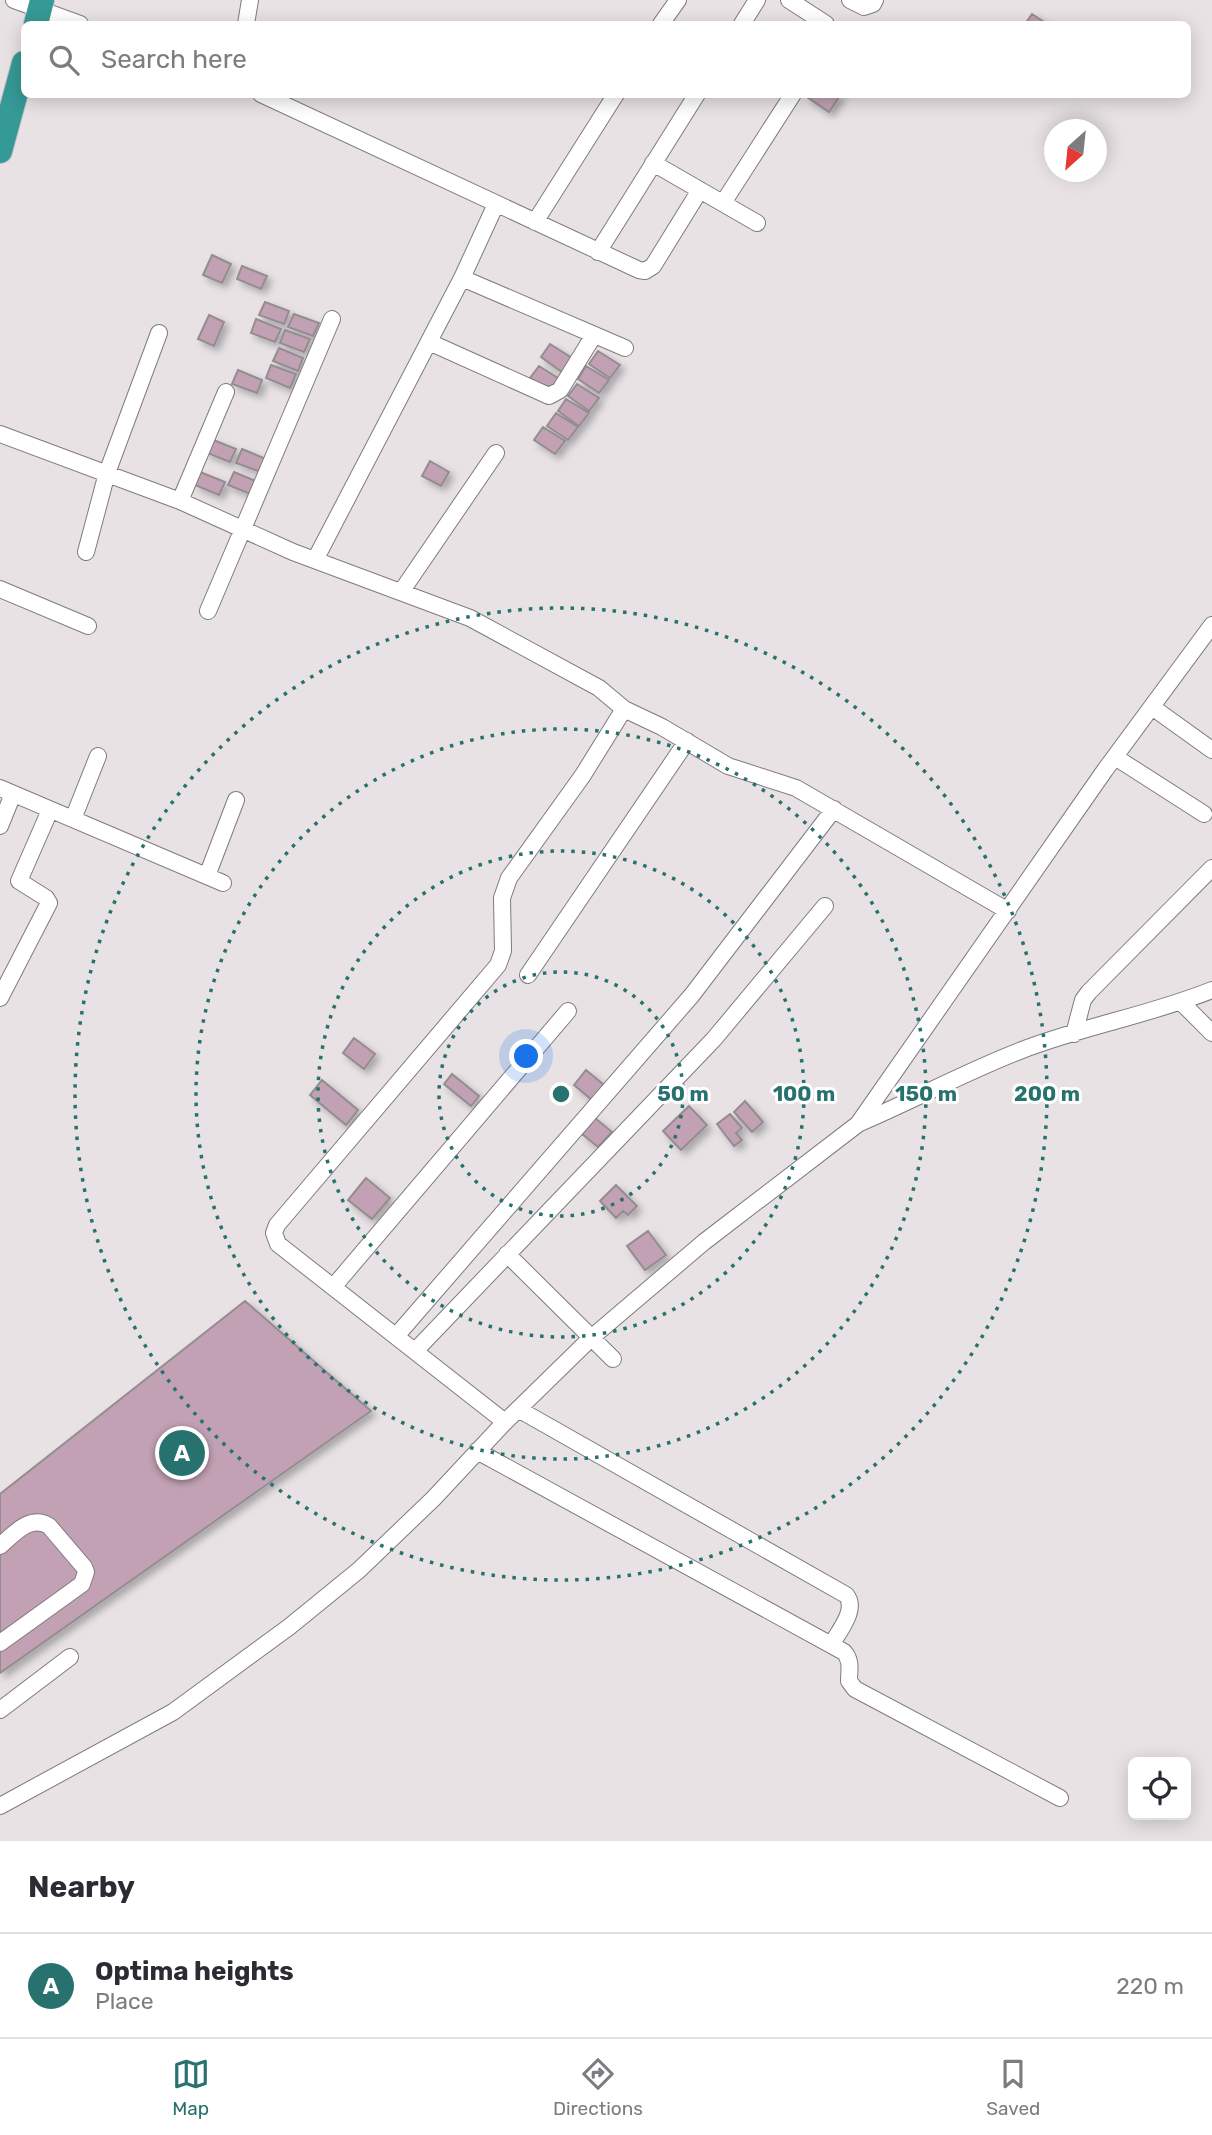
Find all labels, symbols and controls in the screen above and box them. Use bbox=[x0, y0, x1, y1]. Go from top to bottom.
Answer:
search box bbox=[21, 21, 1191, 98]
icon: search bbox=[45, 41, 83, 79]
text: Search here bbox=[101, 44, 247, 75]
north arrow bbox=[1044, 119, 1107, 182]
your location bbox=[509, 1039, 543, 1073]
text: 50 m bbox=[657, 1081, 709, 1106]
text: 100 m bbox=[773, 1081, 835, 1106]
text: 150 m bbox=[895, 1081, 957, 1106]
text: 200 m bbox=[1014, 1081, 1080, 1106]
centre of rings bbox=[549, 1082, 573, 1106]
pin: A bbox=[159, 1427, 205, 1479]
map controls bbox=[1128, 1757, 1191, 1820]
button: locate bbox=[1128, 1757, 1191, 1820]
text: Nearby bbox=[28, 1869, 135, 1905]
text: Optima heights bbox=[95, 1956, 294, 1987]
text: A bbox=[43, 1972, 59, 2000]
text: 220 m bbox=[1116, 1972, 1184, 2000]
text: Place bbox=[95, 1987, 154, 2015]
tab: Map bbox=[172, 2055, 210, 2120]
tab: Directions bbox=[553, 2055, 643, 2120]
tab: Saved bbox=[986, 2055, 1040, 2120]

